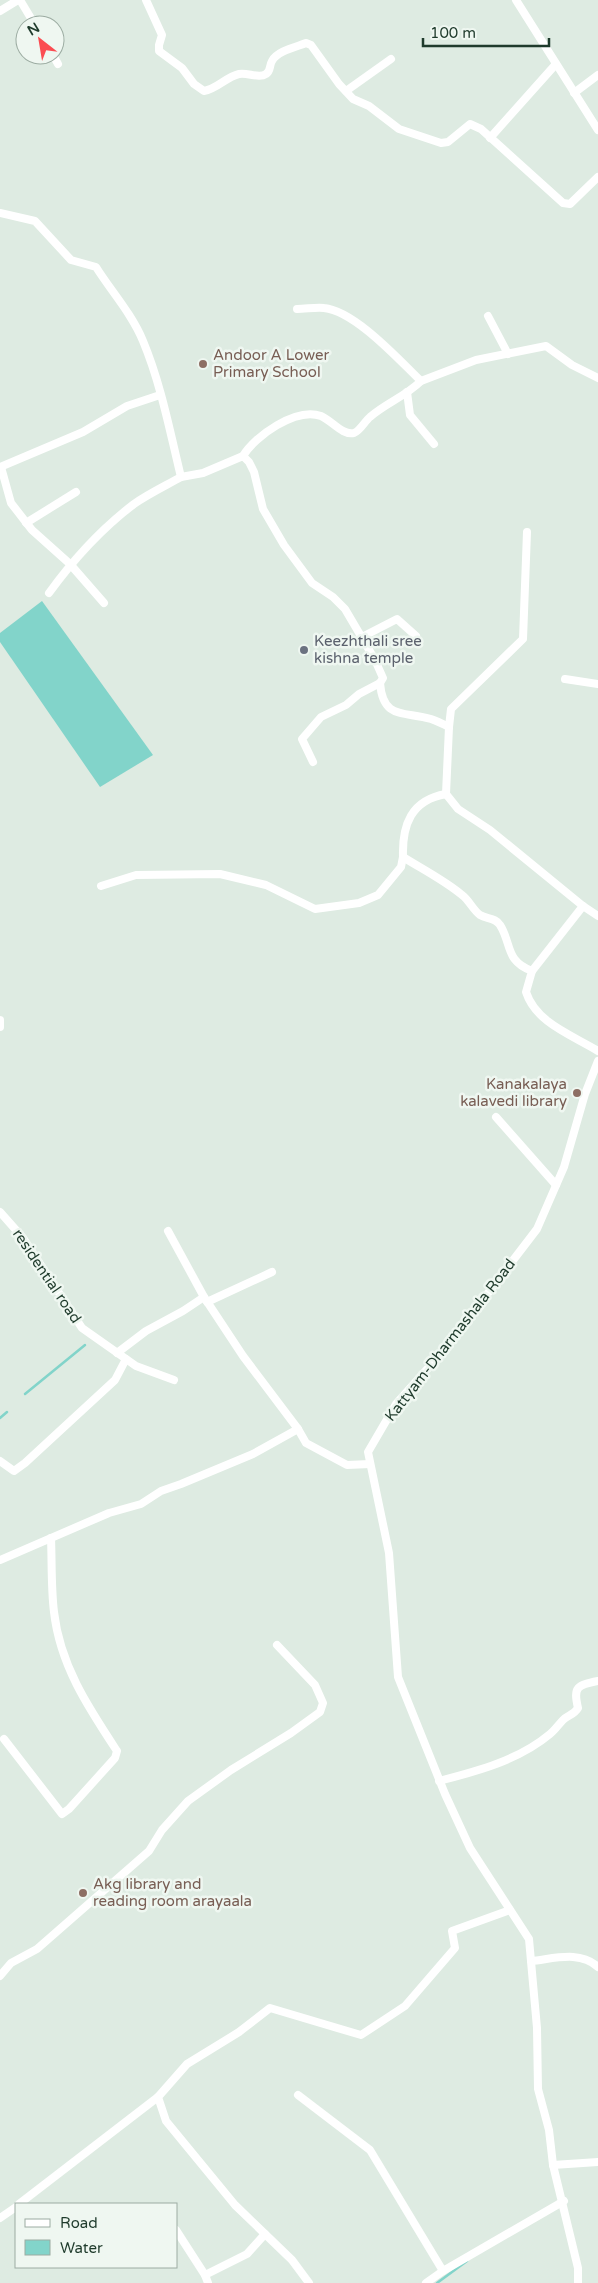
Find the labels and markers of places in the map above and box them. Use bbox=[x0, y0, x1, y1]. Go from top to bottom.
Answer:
place label: Andoor A Lower Primary School bbox=[213, 346, 330, 381]
marker: Andoor A Lower Primary School bbox=[197, 358, 209, 370]
place label: Keezhthali sree kishna temple bbox=[314, 632, 422, 667]
marker: Keezhthali sree kishna temple bbox=[298, 644, 310, 656]
place label: Kanakalaya kalavedi library bbox=[460, 1075, 567, 1110]
marker: Kanakalaya kalavedi library bbox=[571, 1087, 583, 1099]
place label: Akg library and reading room arayaala bbox=[93, 1875, 252, 1910]
marker: Akg library and reading room arayaala bbox=[77, 1887, 89, 1899]

